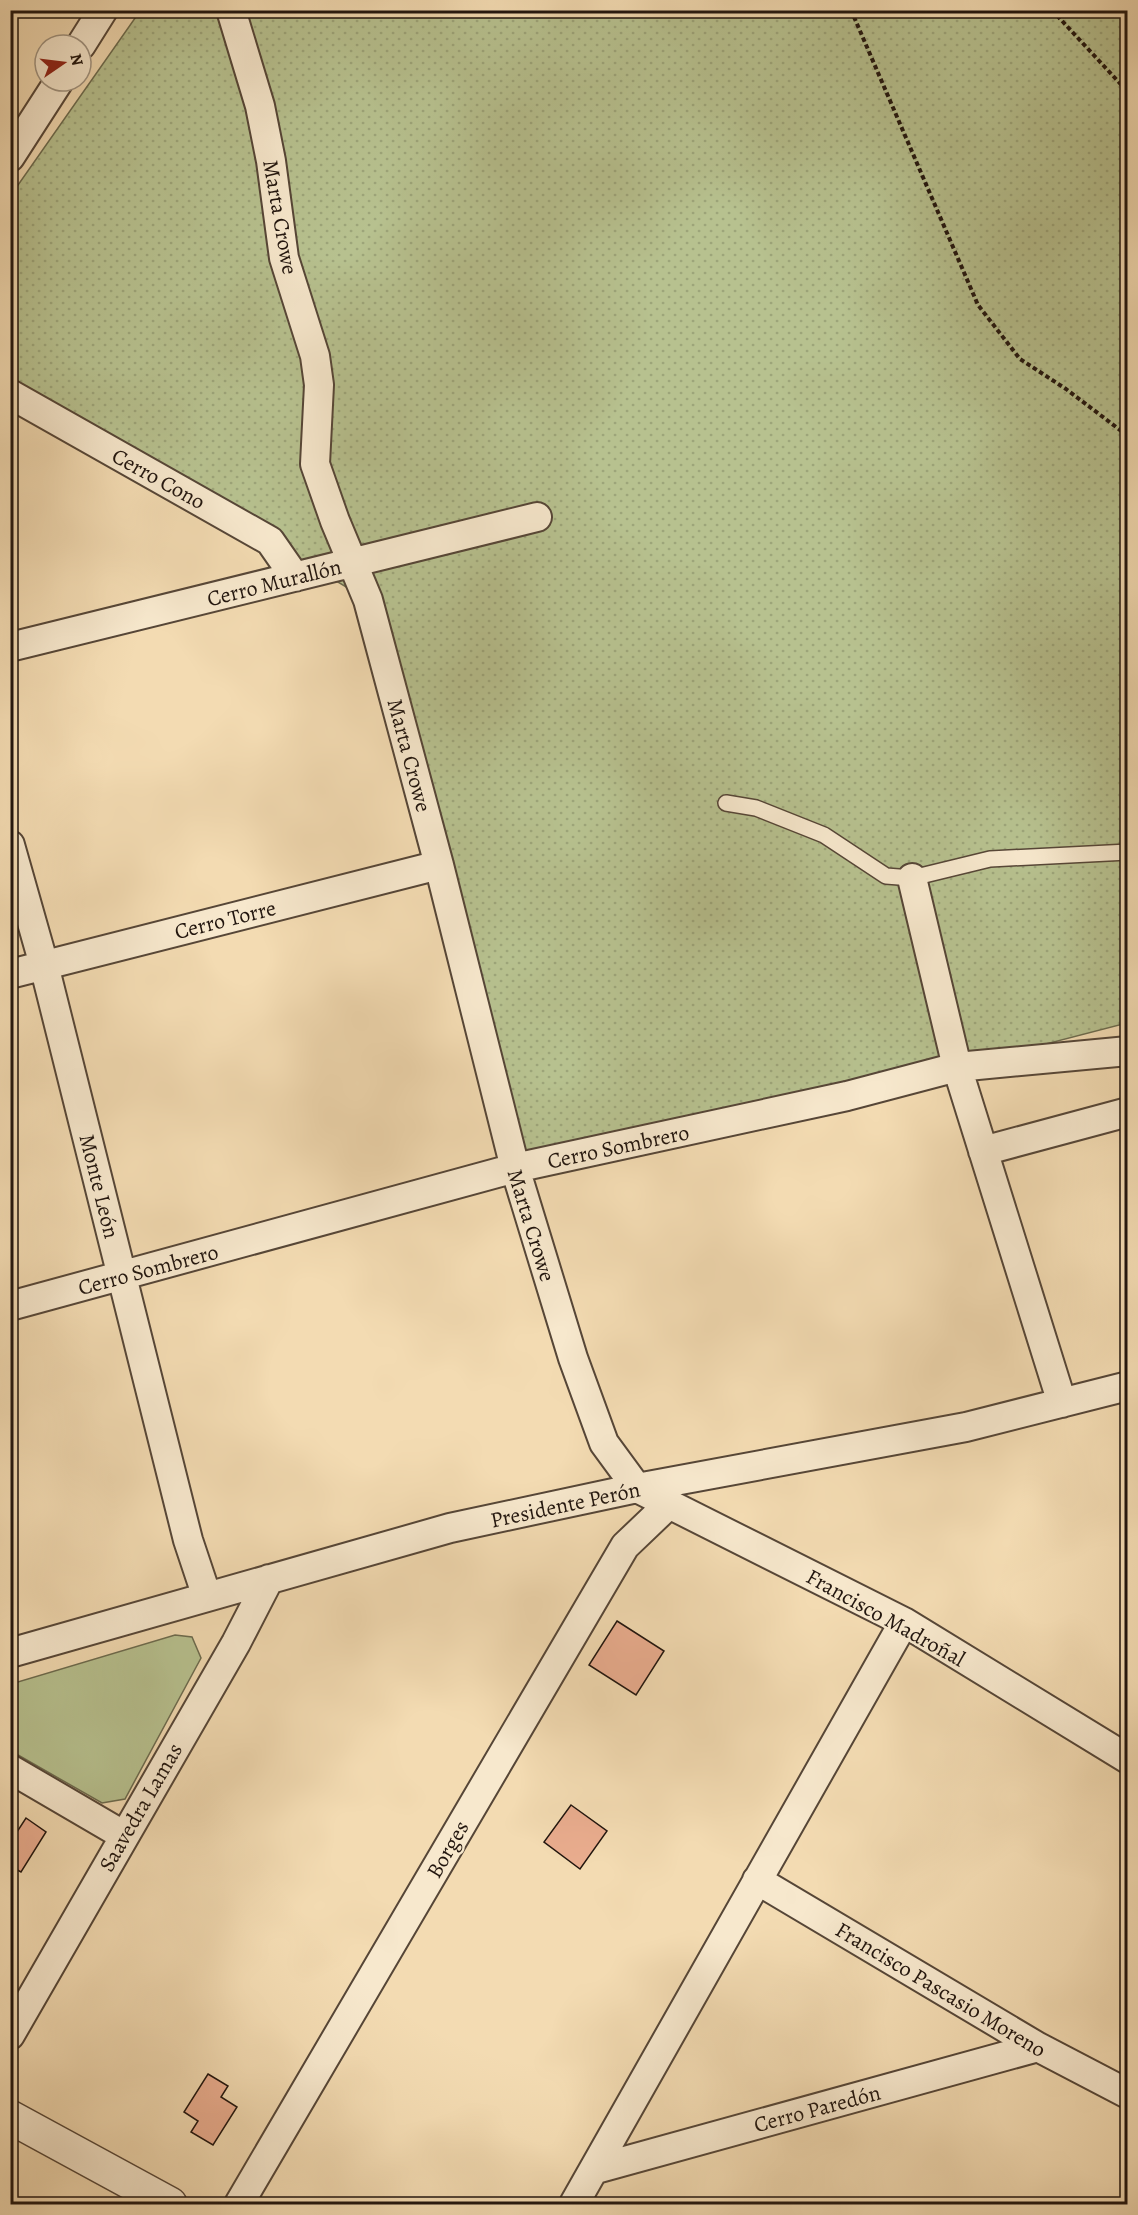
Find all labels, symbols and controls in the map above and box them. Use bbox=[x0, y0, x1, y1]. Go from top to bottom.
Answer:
north arrow bbox=[33, 33, 93, 93]
text: N bbox=[65, 51, 89, 68]
street label: Marta Crowe bbox=[255, 157, 305, 277]
street label: Cerro Cono bbox=[106, 441, 211, 517]
street label: Cerro Murallón bbox=[204, 552, 345, 614]
street label: Marta Crowe bbox=[380, 695, 439, 815]
street label: Cerro Torre bbox=[172, 893, 279, 947]
street label: Cerro Sombrero bbox=[545, 1117, 692, 1177]
street label: Monte León bbox=[72, 1131, 126, 1242]
street label: Marta Crowe bbox=[500, 1165, 562, 1285]
street label: Cerro Sombrero bbox=[75, 1237, 222, 1303]
street label: Presidente Perón bbox=[488, 1474, 643, 1535]
street label: Francisco Madroñal bbox=[801, 1562, 970, 1674]
street label: Saavedra Lamas bbox=[92, 1738, 190, 1877]
street label: Borges bbox=[419, 1815, 476, 1884]
street label: Francisco Pascasio Moreno bbox=[830, 1915, 1051, 2065]
street label: Cerro Paredón bbox=[751, 2078, 884, 2140]

